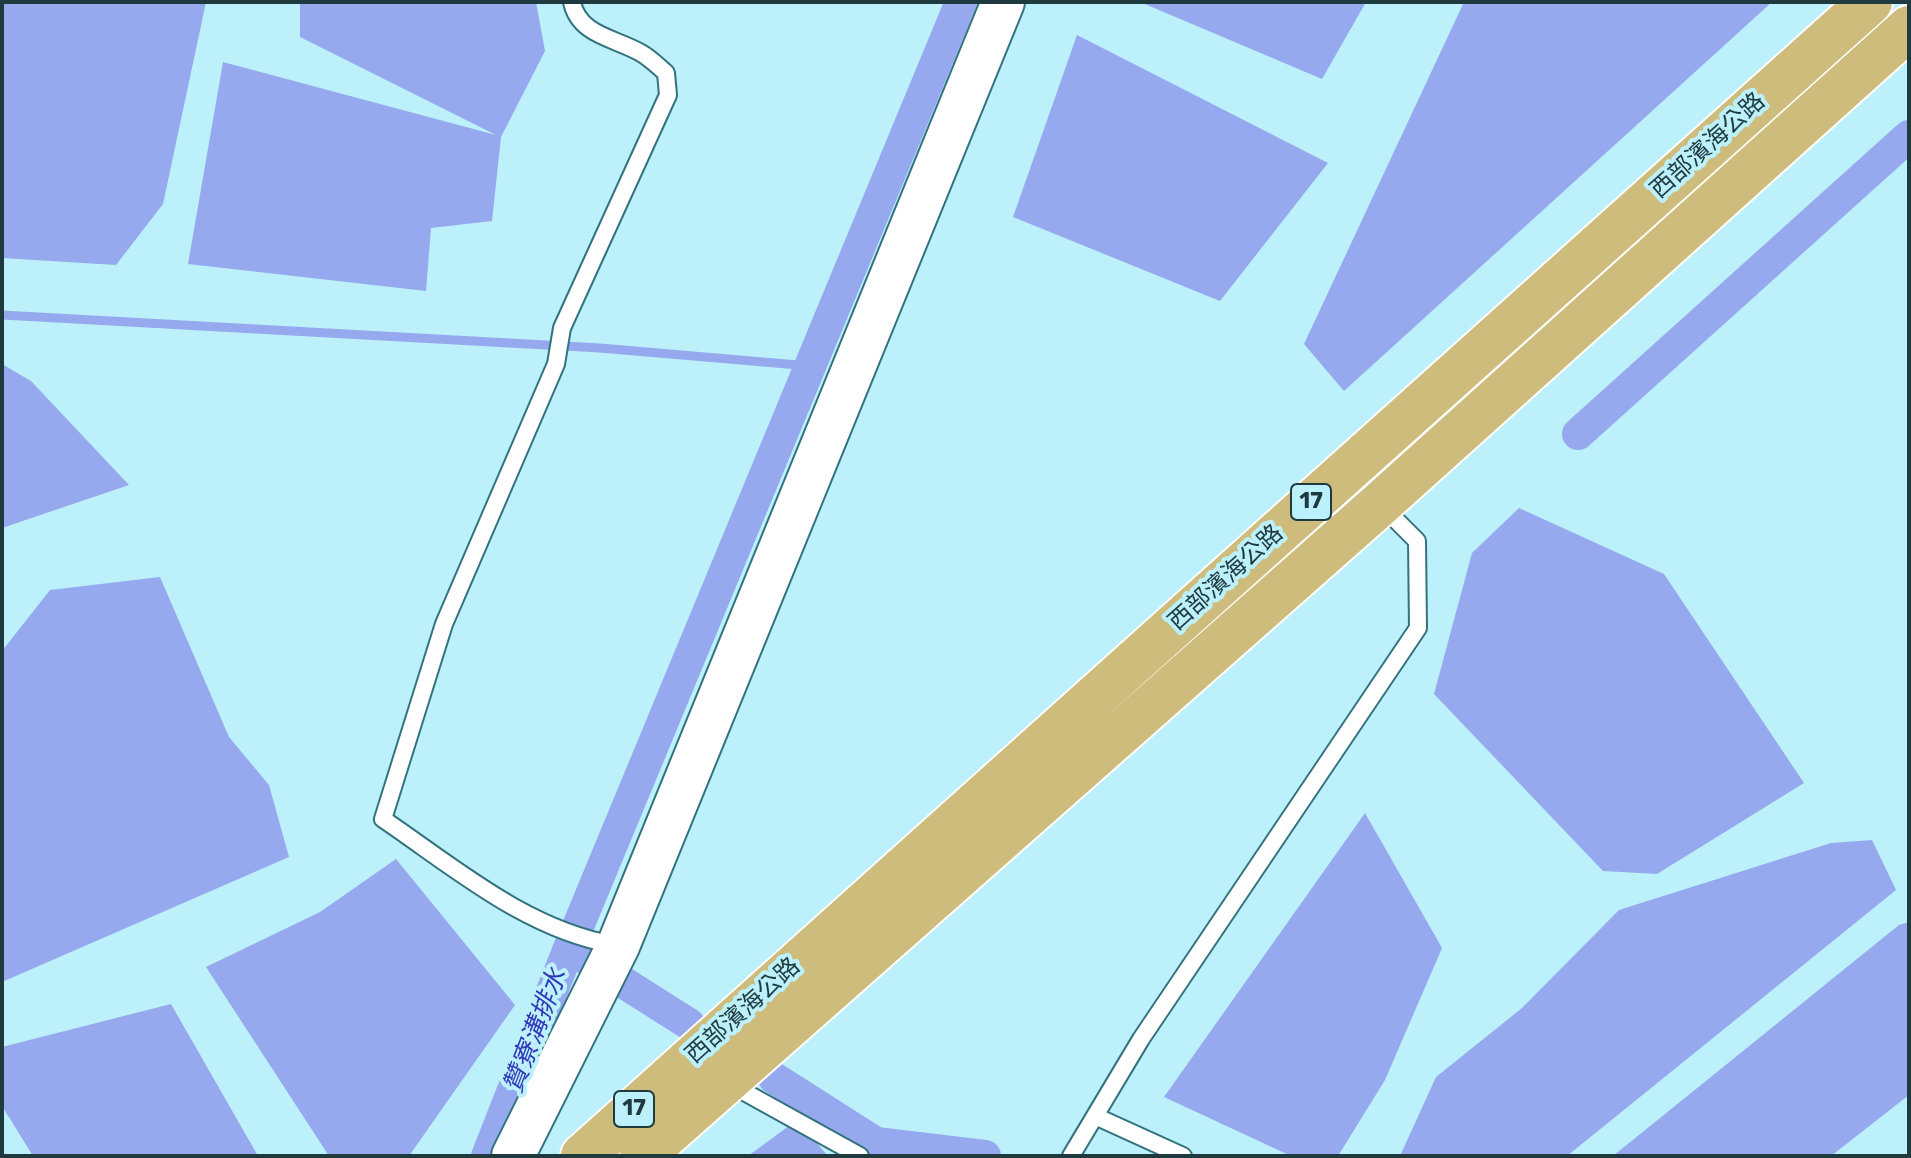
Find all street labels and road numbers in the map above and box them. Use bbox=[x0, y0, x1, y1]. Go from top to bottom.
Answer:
street label: 西部濱海公路 bbox=[1645, 87, 1771, 205]
road number: 17 bbox=[1291, 484, 1331, 520]
street label: 西部濱海公路 bbox=[1163, 519, 1289, 637]
street label: 西部濱海公路 bbox=[680, 952, 806, 1070]
road number: 17 bbox=[614, 1091, 654, 1127]

